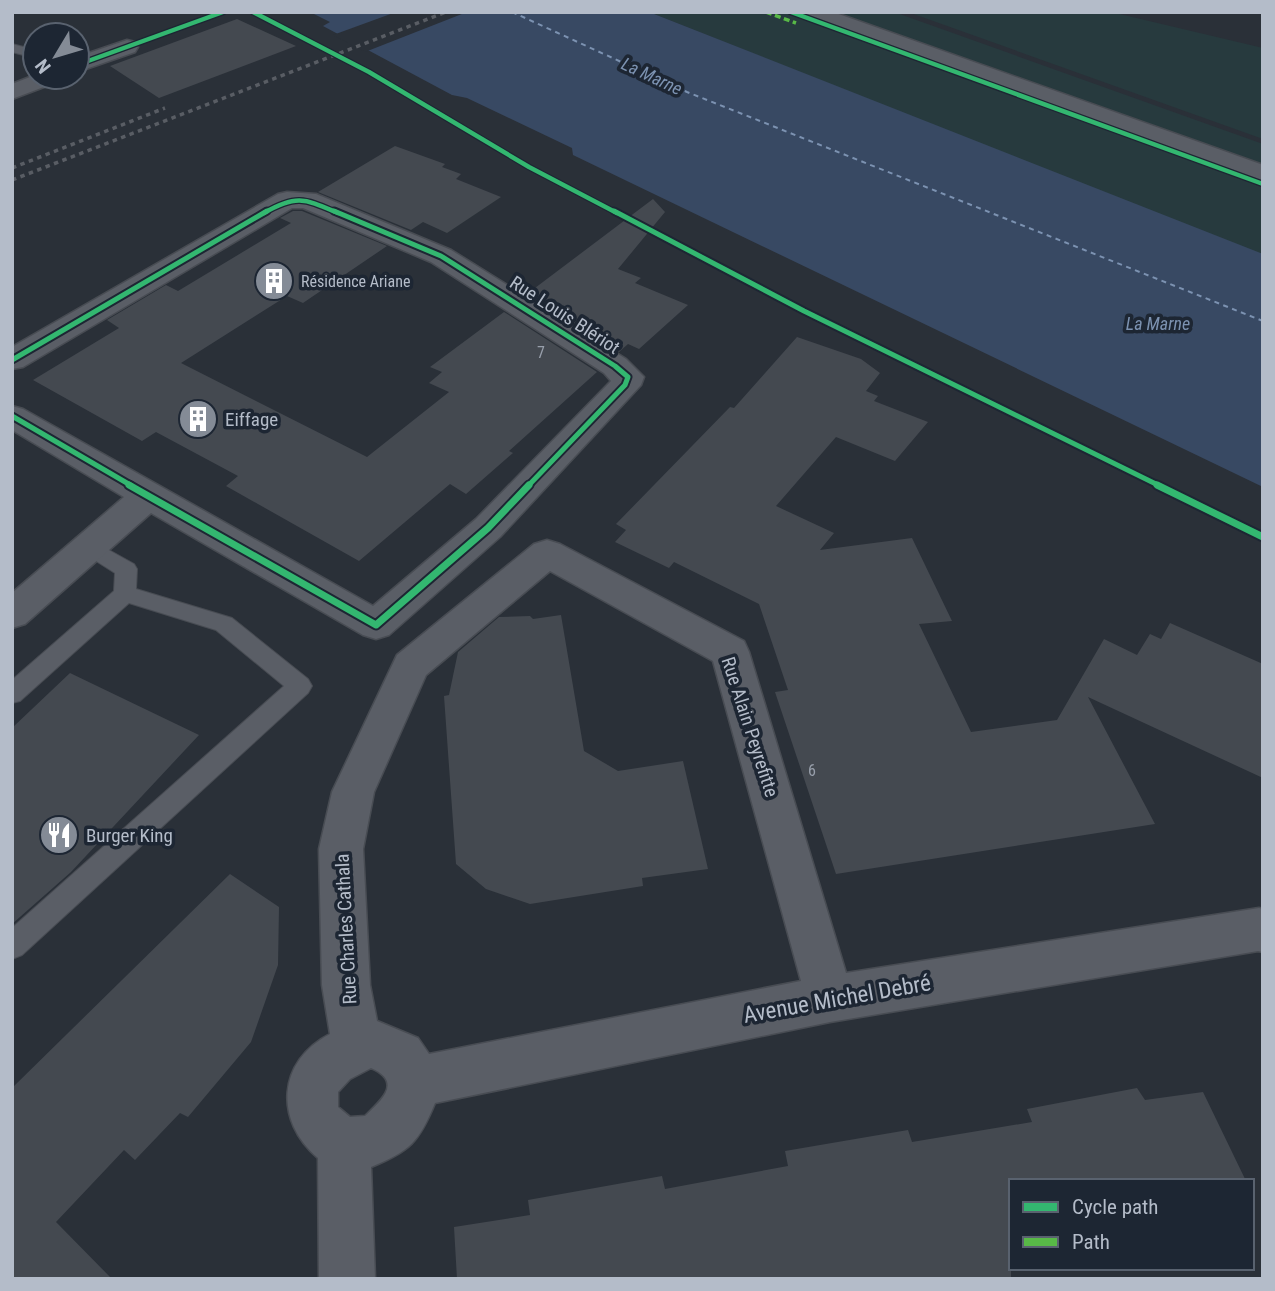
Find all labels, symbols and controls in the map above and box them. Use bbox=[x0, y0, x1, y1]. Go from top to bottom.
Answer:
north arrow bbox=[21, 21, 91, 91]
water label: La Marne bbox=[618, 53, 686, 99]
text: N bbox=[30, 54, 56, 78]
building icon: Résidence Ariane bbox=[253, 260, 295, 302]
street label: Rue Louis Blériot bbox=[506, 271, 624, 359]
place label: Résidence Ariane bbox=[301, 272, 410, 291]
water label: La Marne bbox=[1126, 313, 1190, 334]
house number: 7 bbox=[537, 343, 545, 362]
building icon: Eiffage bbox=[177, 398, 219, 440]
place label: Eiffage bbox=[225, 408, 278, 431]
street label: Rue Alain Peyrefitte bbox=[717, 654, 784, 800]
house number: 6 bbox=[808, 761, 816, 780]
restaurant icon: Burger King bbox=[38, 814, 80, 856]
place label: Burger King bbox=[86, 824, 173, 847]
street label: Rue Charles Cathala bbox=[331, 853, 361, 1005]
street label: Avenue Michel Debré bbox=[741, 969, 933, 1029]
legend bbox=[1009, 1179, 1254, 1270]
text: Cycle path bbox=[1072, 1195, 1158, 1219]
text: Path bbox=[1072, 1230, 1110, 1254]

